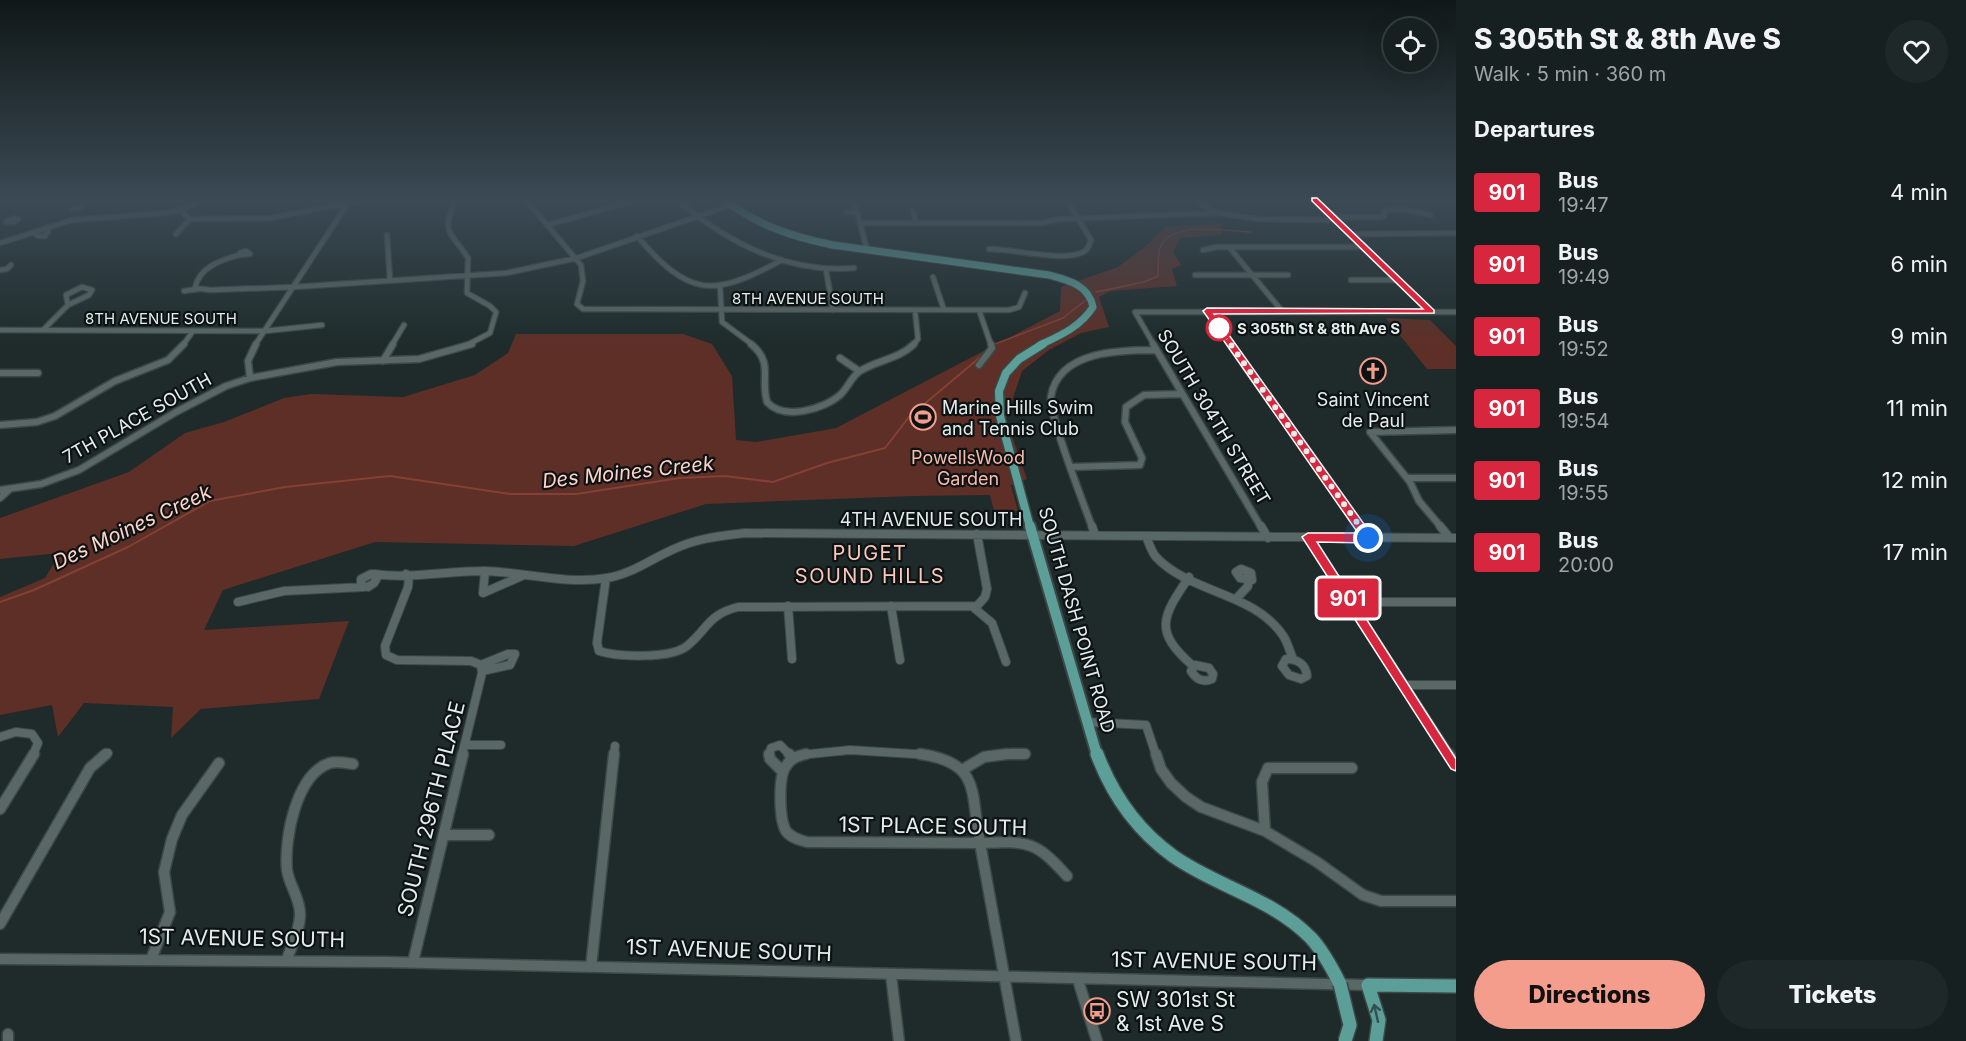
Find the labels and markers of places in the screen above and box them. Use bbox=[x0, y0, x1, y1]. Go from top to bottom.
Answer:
marker: S 305th St & 8th Ave S bbox=[1206, 315, 1232, 341]
place label: S 305th St & 8th Ave S bbox=[1237, 319, 1400, 338]
church icon: Saint Vincent de Paul bbox=[1358, 356, 1388, 386]
place label: Saint Vincent de Paul bbox=[1317, 389, 1429, 431]
place label: Marine Hills Swim and Tennis Club bbox=[942, 397, 1093, 439]
sports icon: Marine Hills Swim and Tennis Club bbox=[908, 402, 938, 432]
place label: SW 301st St & 1st Ave S bbox=[1116, 987, 1235, 1036]
bus stop icon: SW 301st St & 1st Ave S bbox=[1082, 996, 1112, 1026]

